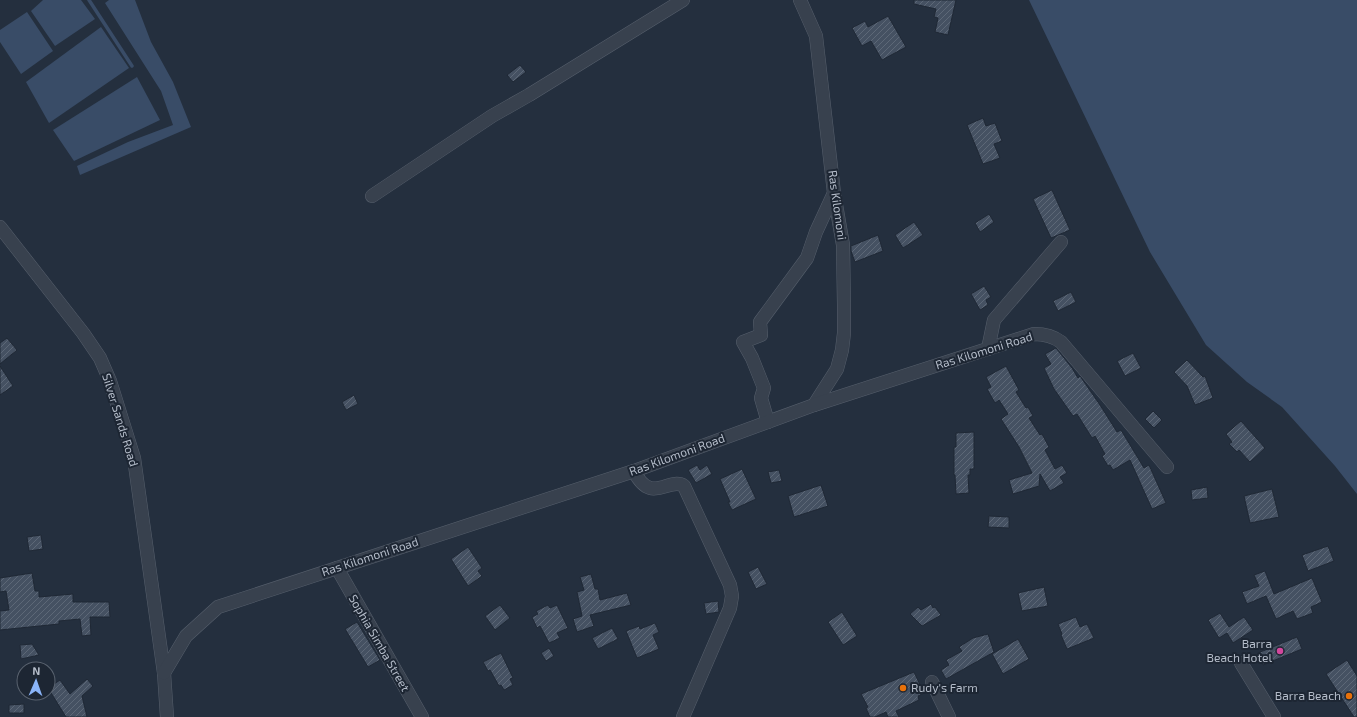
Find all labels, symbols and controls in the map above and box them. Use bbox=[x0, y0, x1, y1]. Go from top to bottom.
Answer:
street label: Ras Kilomoni bbox=[826, 169, 850, 241]
street label: Ras Kilomoni Road bbox=[933, 329, 1034, 371]
street label: Silver Sands Road bbox=[100, 371, 142, 468]
street label: Ras Kilomoni Road bbox=[627, 430, 726, 478]
street label: Ras Kilomoni Road bbox=[320, 534, 420, 578]
street label: Sophia Simba Street bbox=[346, 592, 413, 694]
place label: Barra Beach Hotel bbox=[1207, 636, 1272, 664]
marker: Barra Beach Hotel bbox=[1275, 646, 1285, 656]
north arrow bbox=[16, 661, 56, 701]
text: N bbox=[32, 664, 41, 677]
place label: Rudy's Farm bbox=[911, 680, 978, 694]
marker: Rudy's Farm bbox=[898, 683, 908, 693]
place label: Barra Beach bbox=[1275, 688, 1341, 702]
marker: Barra Beach bbox=[1344, 691, 1354, 701]

